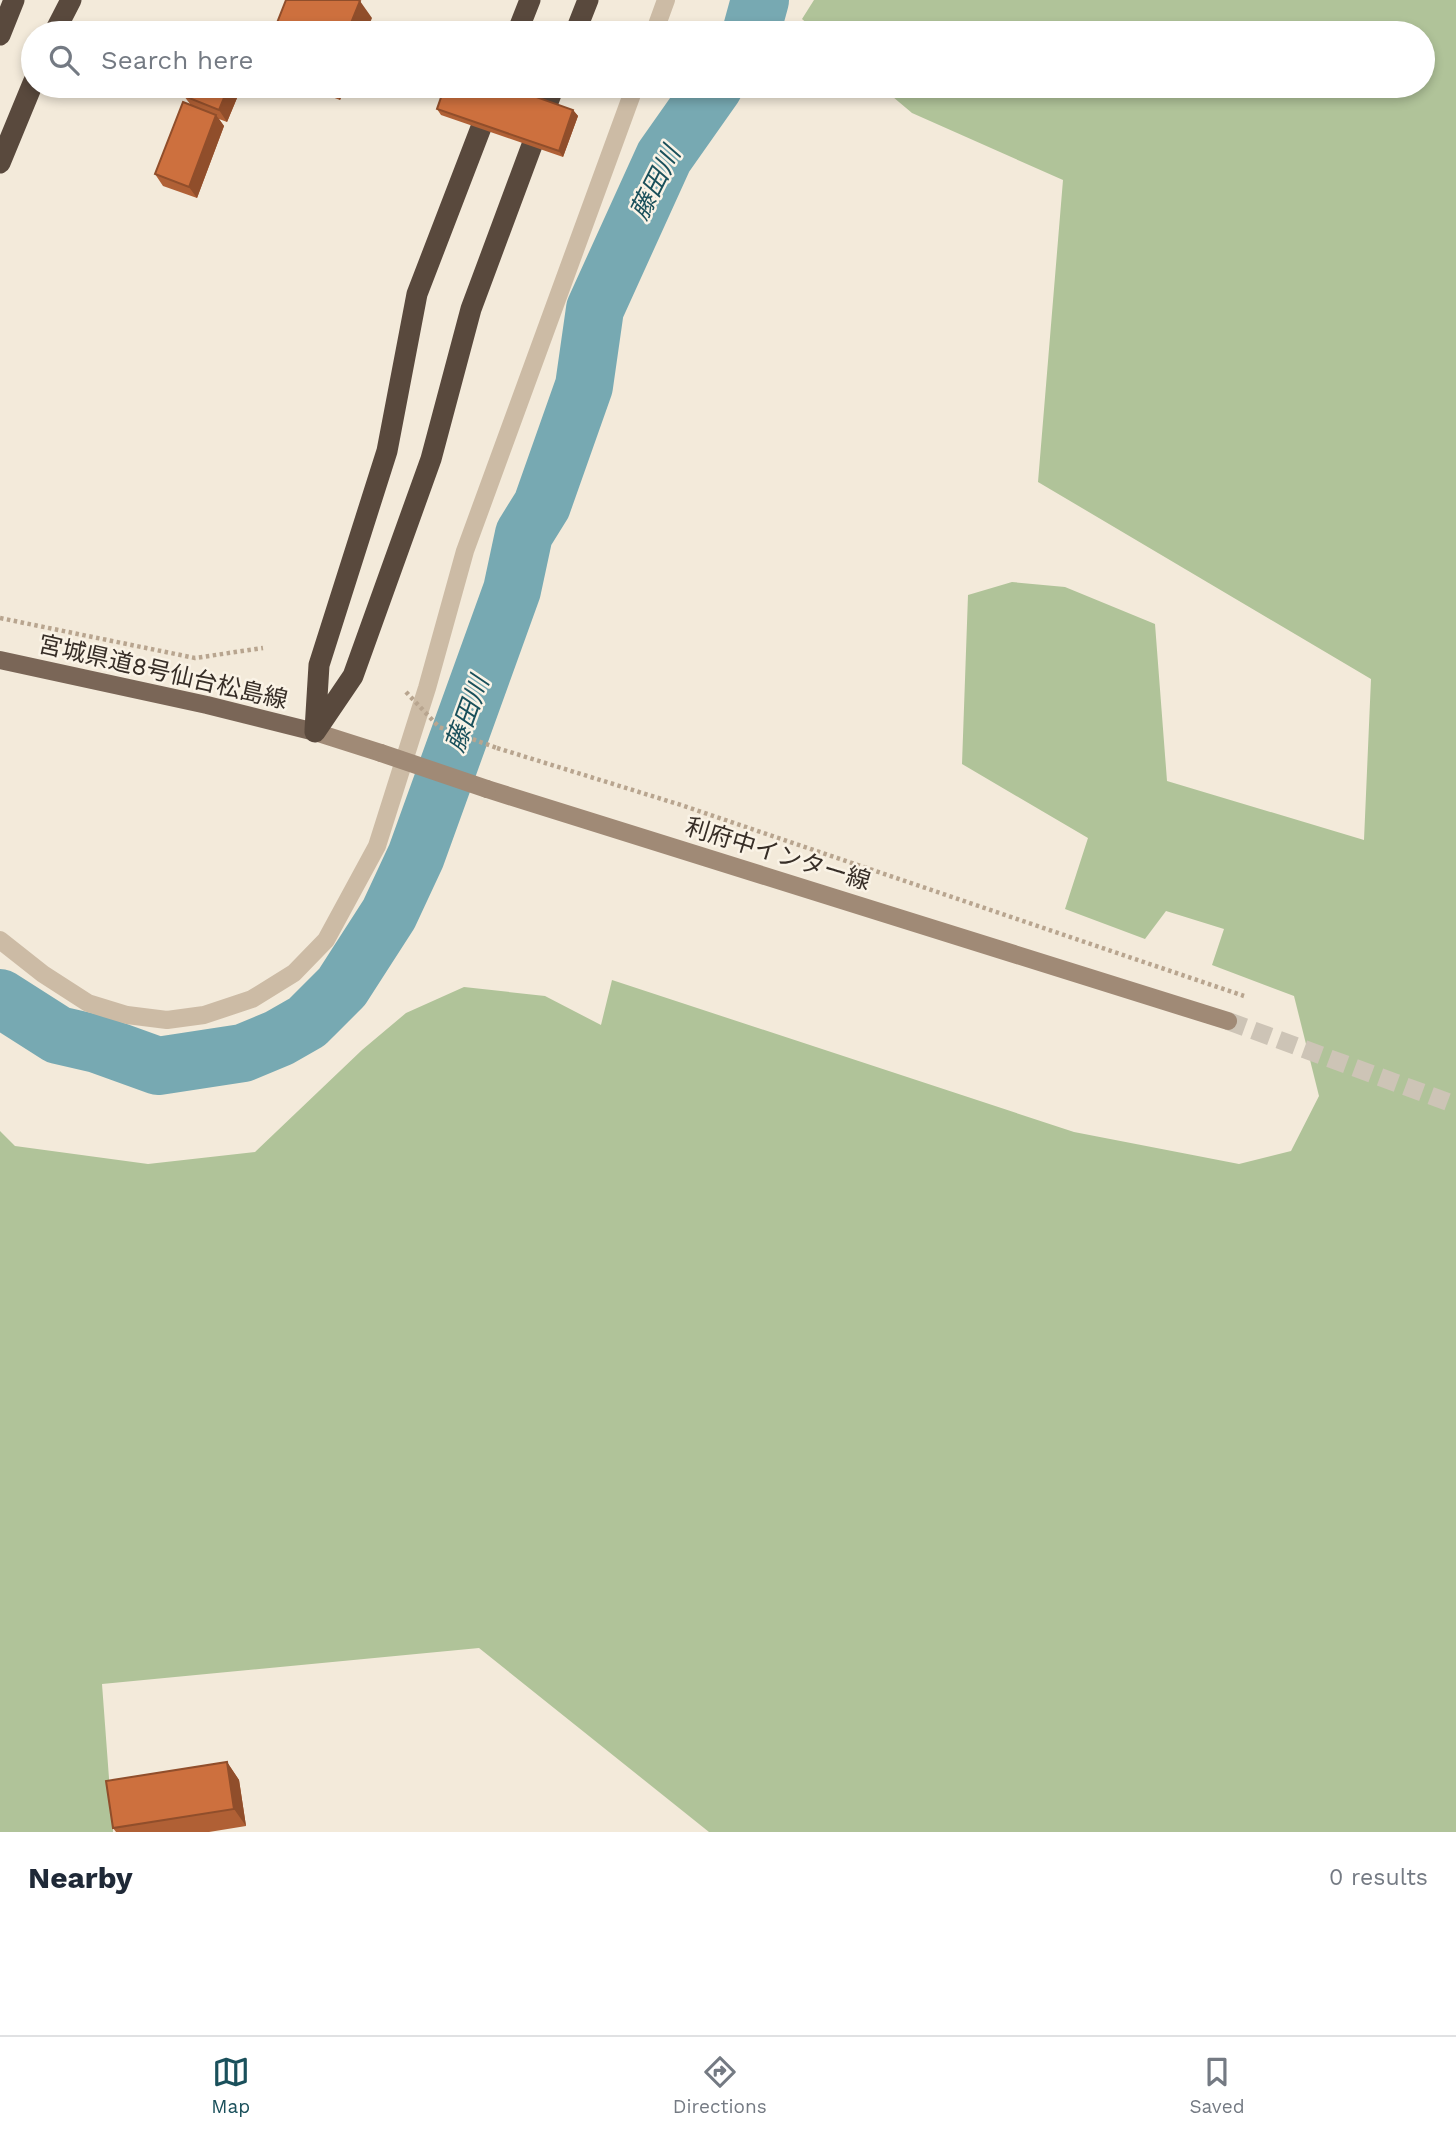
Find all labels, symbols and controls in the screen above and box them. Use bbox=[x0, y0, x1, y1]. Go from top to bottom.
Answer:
search box bbox=[21, 21, 1435, 98]
icon: search bbox=[45, 41, 83, 79]
text: Search here bbox=[101, 45, 253, 75]
water label: 藤田川 bbox=[624, 139, 687, 225]
street label: 宮城県道8号仙台松島線 bbox=[36, 630, 290, 714]
water label: 藤田川 bbox=[440, 669, 495, 756]
street label: 利府中インター線 bbox=[682, 813, 874, 895]
text: Nearby bbox=[28, 1860, 133, 1895]
text: 0 results bbox=[1329, 1864, 1428, 1891]
tab: Map bbox=[211, 2053, 250, 2118]
tab: Directions bbox=[673, 2053, 767, 2118]
tab: Saved bbox=[1189, 2053, 1245, 2118]

